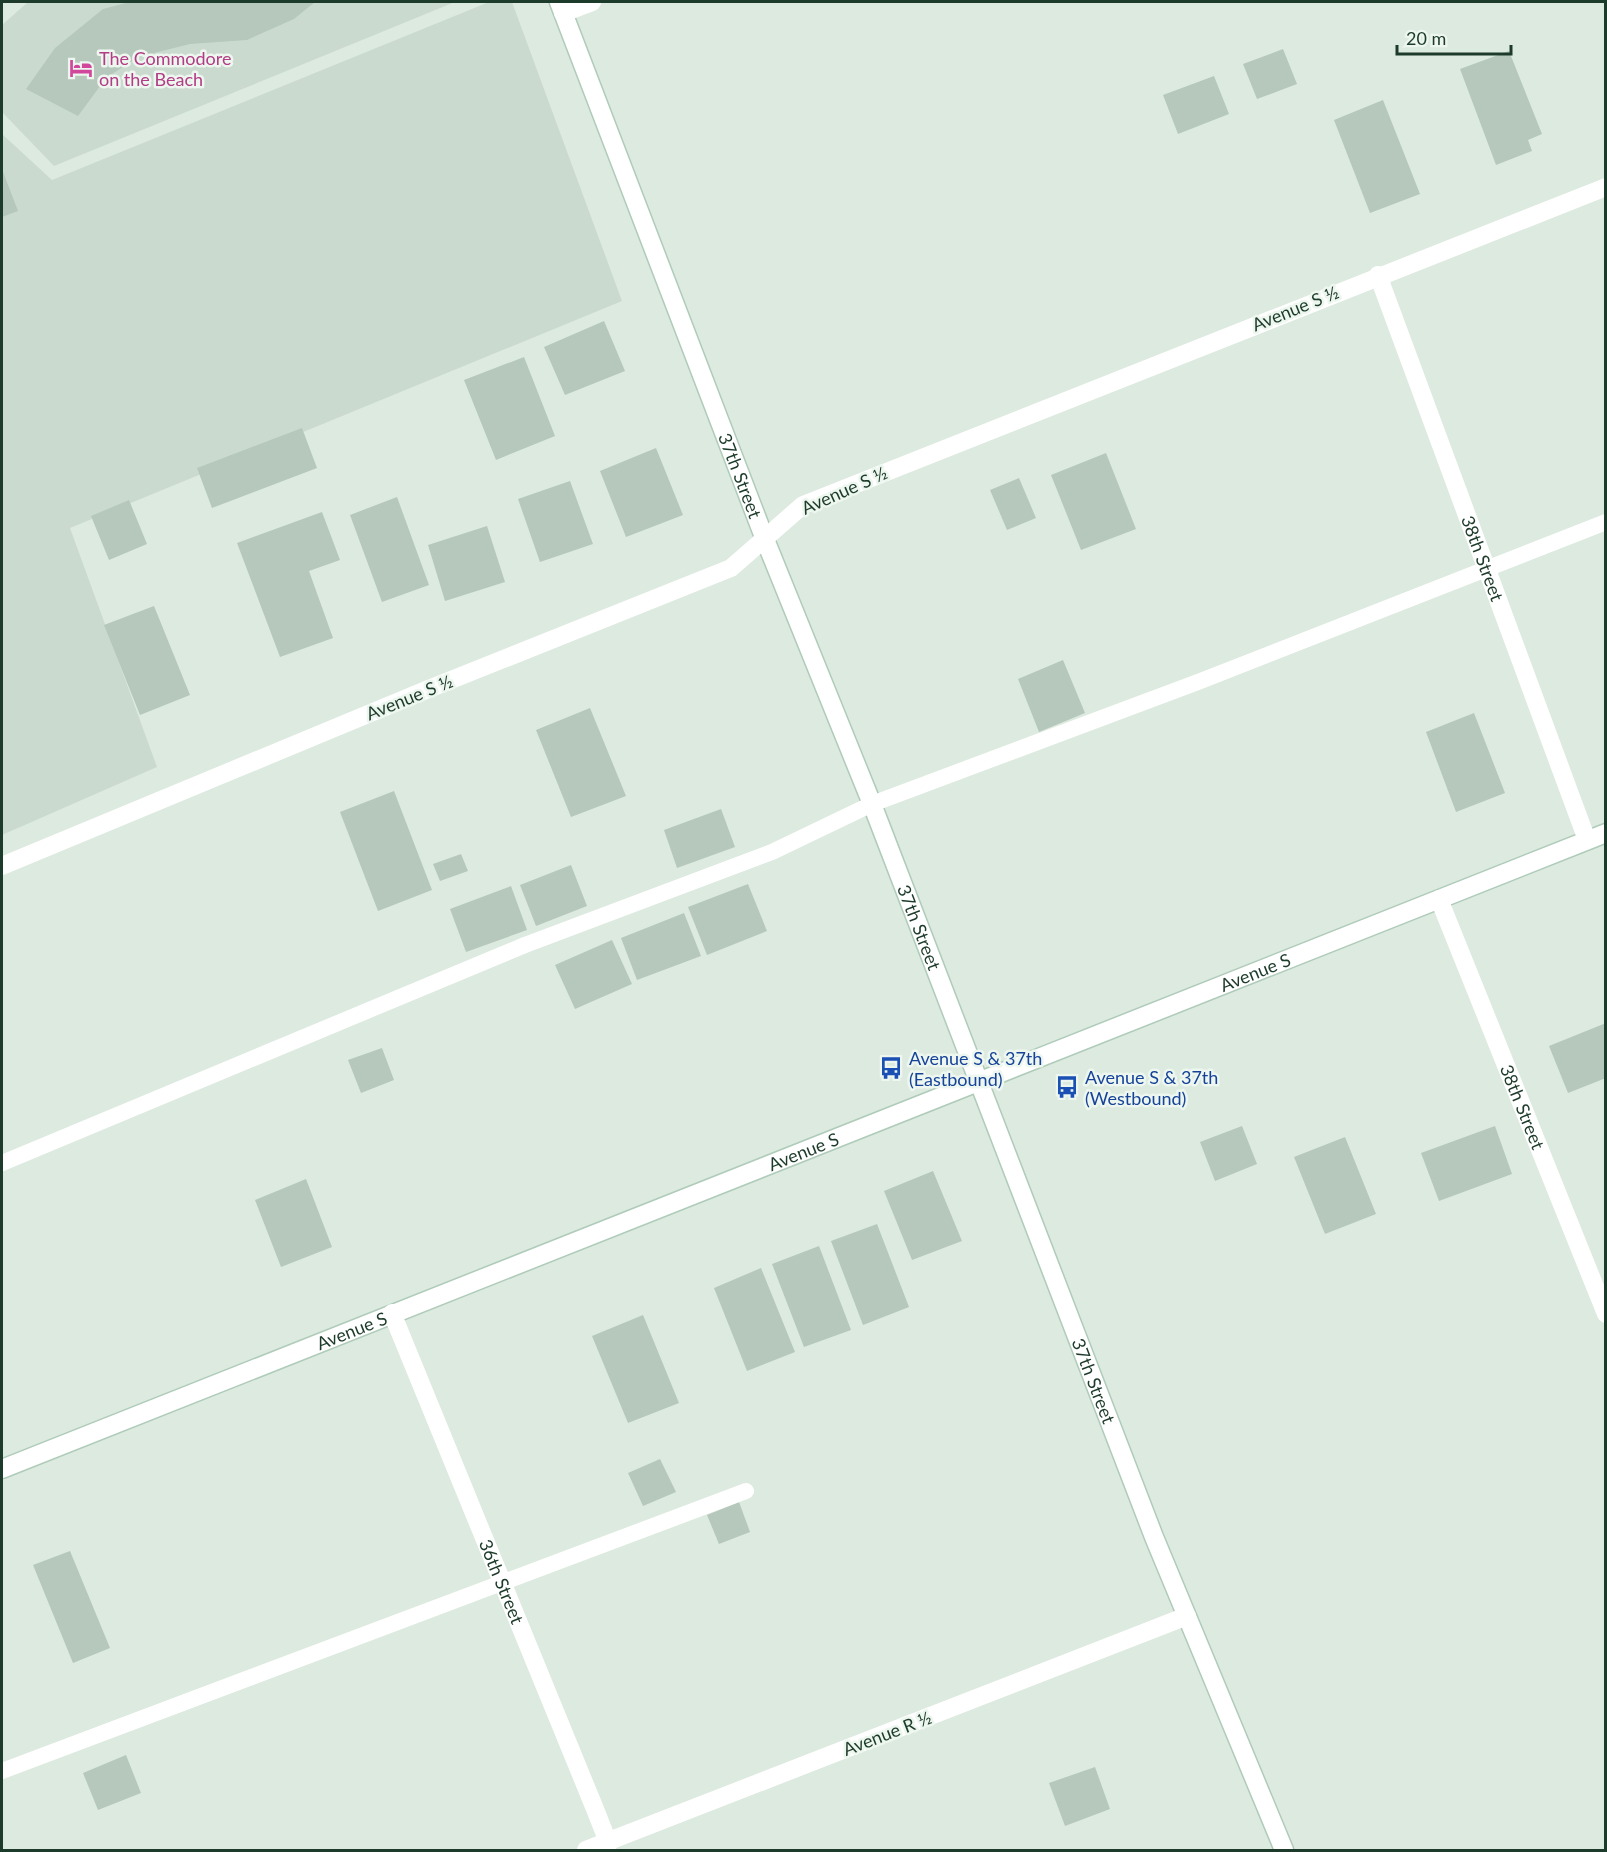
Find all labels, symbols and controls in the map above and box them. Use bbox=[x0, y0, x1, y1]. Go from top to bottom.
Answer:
scale bar bbox=[1397, 18, 1511, 56]
text: 20 m bbox=[1406, 27, 1446, 49]
place label: The Commodore on the Beach bbox=[99, 47, 231, 90]
hotel icon: The Commodore on the Beach bbox=[68, 55, 94, 81]
street label: Avenue S ½ bbox=[1248, 281, 1342, 335]
street label: 37th Street bbox=[714, 430, 767, 522]
street label: Avenue S ½ bbox=[798, 461, 890, 519]
street label: 38th Street bbox=[1457, 512, 1509, 605]
street label: Avenue S ½ bbox=[362, 670, 456, 724]
street label: 37th Street bbox=[893, 882, 946, 973]
street label: Avenue S bbox=[1217, 948, 1294, 996]
place label: Avenue S & 37th (Eastbound) bbox=[909, 1047, 1042, 1090]
bus stop icon: Avenue S & 37th (Eastbound) bbox=[878, 1055, 904, 1081]
street label: 38th Street bbox=[1496, 1061, 1550, 1153]
place label: Avenue S & 37th (Westbound) bbox=[1085, 1066, 1218, 1109]
bus stop icon: Avenue S & 37th (Westbound) bbox=[1054, 1074, 1080, 1100]
street label: Avenue S bbox=[765, 1127, 842, 1175]
street label: Avenue S bbox=[313, 1307, 390, 1354]
street label: 37th Street bbox=[1068, 1335, 1120, 1427]
street label: 36th Street bbox=[475, 1536, 529, 1627]
street label: Avenue R ½ bbox=[840, 1706, 934, 1760]

